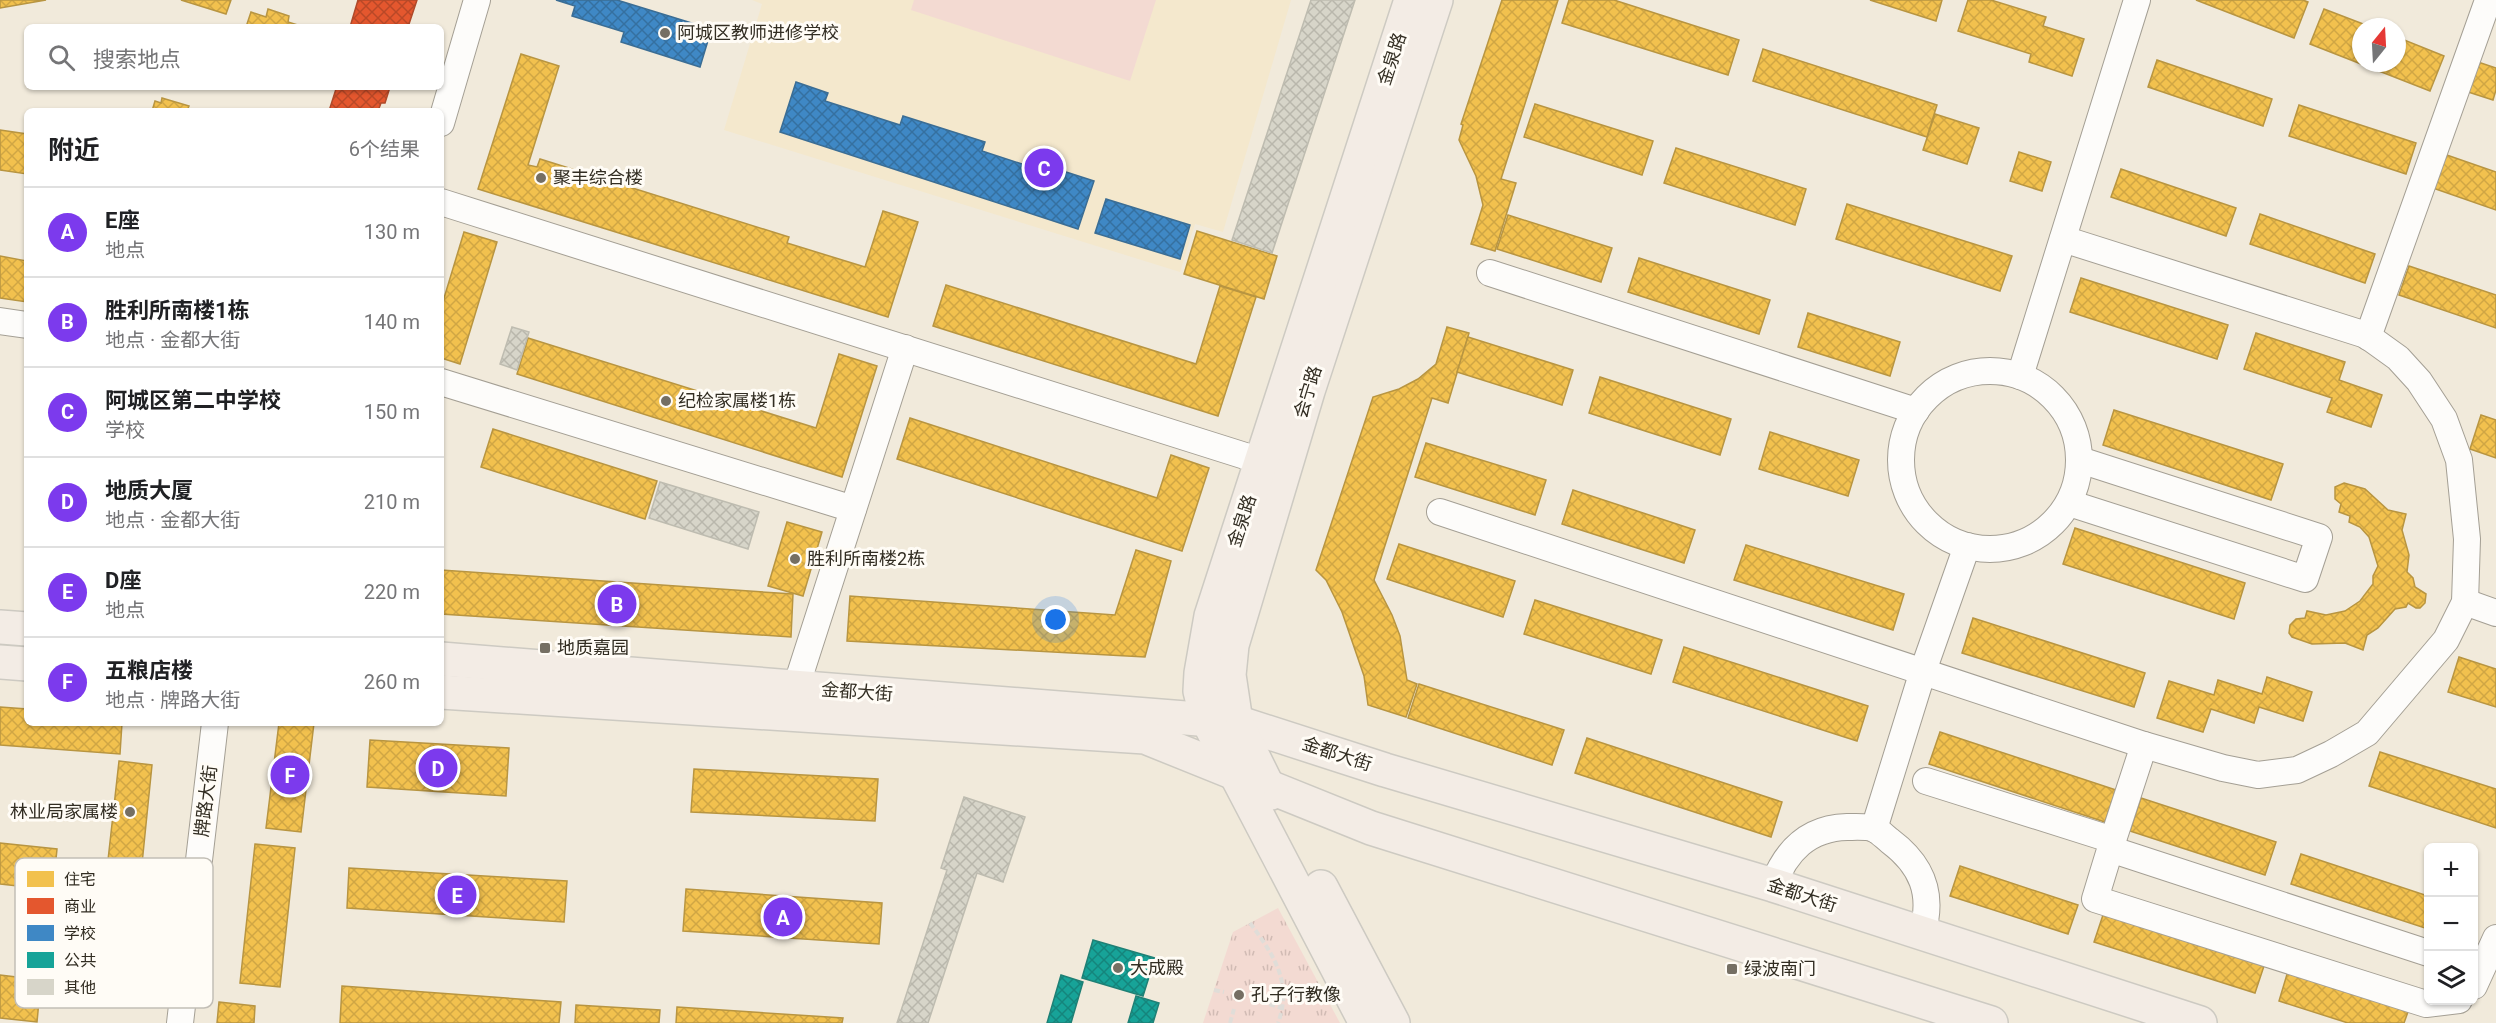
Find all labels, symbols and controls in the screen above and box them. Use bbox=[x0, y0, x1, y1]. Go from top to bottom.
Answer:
north arrow bbox=[2352, 18, 2406, 72]
place label: 阿城区教师进修学校 bbox=[677, 22, 839, 43]
search box bbox=[24, 24, 444, 90]
marker: 阿城区教师进修学校 bbox=[658, 26, 672, 40]
street label: 金泉路 bbox=[1373, 30, 1410, 88]
icon: search bbox=[45, 41, 78, 74]
text: 搜索地点 bbox=[93, 47, 181, 72]
text: 附近 bbox=[48, 135, 100, 165]
text: 6个结果 bbox=[349, 137, 420, 161]
pin: C bbox=[1024, 146, 1064, 190]
place label: 聚丰综合楼 bbox=[553, 167, 643, 188]
marker: 聚丰综合楼 bbox=[534, 171, 548, 185]
text: E座 bbox=[105, 208, 139, 233]
text: A bbox=[61, 220, 74, 244]
text: 130 m bbox=[364, 220, 420, 244]
text: 地点 bbox=[105, 238, 145, 262]
text: 胜利所南楼1栋 bbox=[105, 298, 250, 323]
text: B bbox=[61, 310, 74, 334]
text: 140 m bbox=[364, 310, 420, 334]
text: 地点 · 金都大街 bbox=[105, 328, 240, 352]
street label: 会宁路 bbox=[1290, 363, 1325, 421]
text: 阿城区第二中学校 bbox=[105, 388, 281, 413]
place label: 纪检家属楼1栋 bbox=[678, 390, 796, 411]
marker: 纪检家属楼1栋 bbox=[659, 394, 673, 408]
text: C bbox=[61, 400, 74, 424]
text: 150 m bbox=[364, 400, 420, 424]
text: 学校 bbox=[105, 418, 145, 442]
text: 地质大厦 bbox=[105, 478, 193, 503]
text: D bbox=[61, 490, 74, 514]
text: 210 m bbox=[364, 490, 420, 514]
street label: 金泉路 bbox=[1223, 492, 1260, 550]
text: 地点 · 金都大街 bbox=[105, 508, 240, 532]
place label: 胜利所南楼2栋 bbox=[807, 548, 925, 569]
marker: 胜利所南楼2栋 bbox=[788, 552, 802, 566]
text: D座 bbox=[105, 568, 141, 593]
text: E bbox=[62, 580, 73, 604]
text: 220 m bbox=[364, 580, 420, 604]
pin: B bbox=[598, 582, 636, 626]
text: 地点 bbox=[105, 598, 145, 622]
your location bbox=[1041, 605, 1070, 634]
place label: 地质嘉园 bbox=[557, 637, 629, 658]
marker: 地质嘉园 bbox=[538, 641, 552, 655]
text: 五粮店楼 bbox=[105, 658, 193, 683]
text: F bbox=[62, 670, 73, 694]
text: 260 m bbox=[364, 670, 420, 694]
street label: 金都大街 bbox=[820, 679, 894, 704]
text: 地点 · 牌路大街 bbox=[105, 688, 240, 712]
street label: 金都大街 bbox=[1300, 732, 1375, 775]
pin: D bbox=[418, 746, 458, 790]
pin: F bbox=[270, 752, 310, 798]
street label: 牌路大街 bbox=[191, 764, 220, 838]
place label: 林业局家属楼 bbox=[10, 801, 118, 822]
marker: 林业局家属楼 bbox=[123, 805, 137, 819]
map controls bbox=[2424, 843, 2478, 1005]
button: + bbox=[2424, 843, 2478, 897]
legend bbox=[15, 858, 213, 1008]
text: 住宅 bbox=[64, 870, 96, 889]
pin: E bbox=[438, 872, 476, 918]
street label: 金都大街 bbox=[1765, 873, 1840, 916]
pin: A bbox=[764, 894, 802, 940]
text: 商业 bbox=[64, 897, 96, 916]
button: − bbox=[2424, 897, 2478, 951]
text: 学校 bbox=[64, 924, 96, 943]
text: 公共 bbox=[64, 951, 96, 970]
button: layers bbox=[2424, 951, 2478, 1005]
place label: 大成殿 bbox=[1130, 957, 1184, 978]
place label: 绿波南门 bbox=[1744, 958, 1816, 979]
marker: 大成殿 bbox=[1111, 961, 1125, 975]
marker: 绿波南门 bbox=[1725, 962, 1739, 976]
text: 其他 bbox=[64, 978, 96, 997]
place label: 孔子行教像 bbox=[1251, 984, 1341, 1005]
marker: 孔子行教像 bbox=[1232, 988, 1246, 1002]

